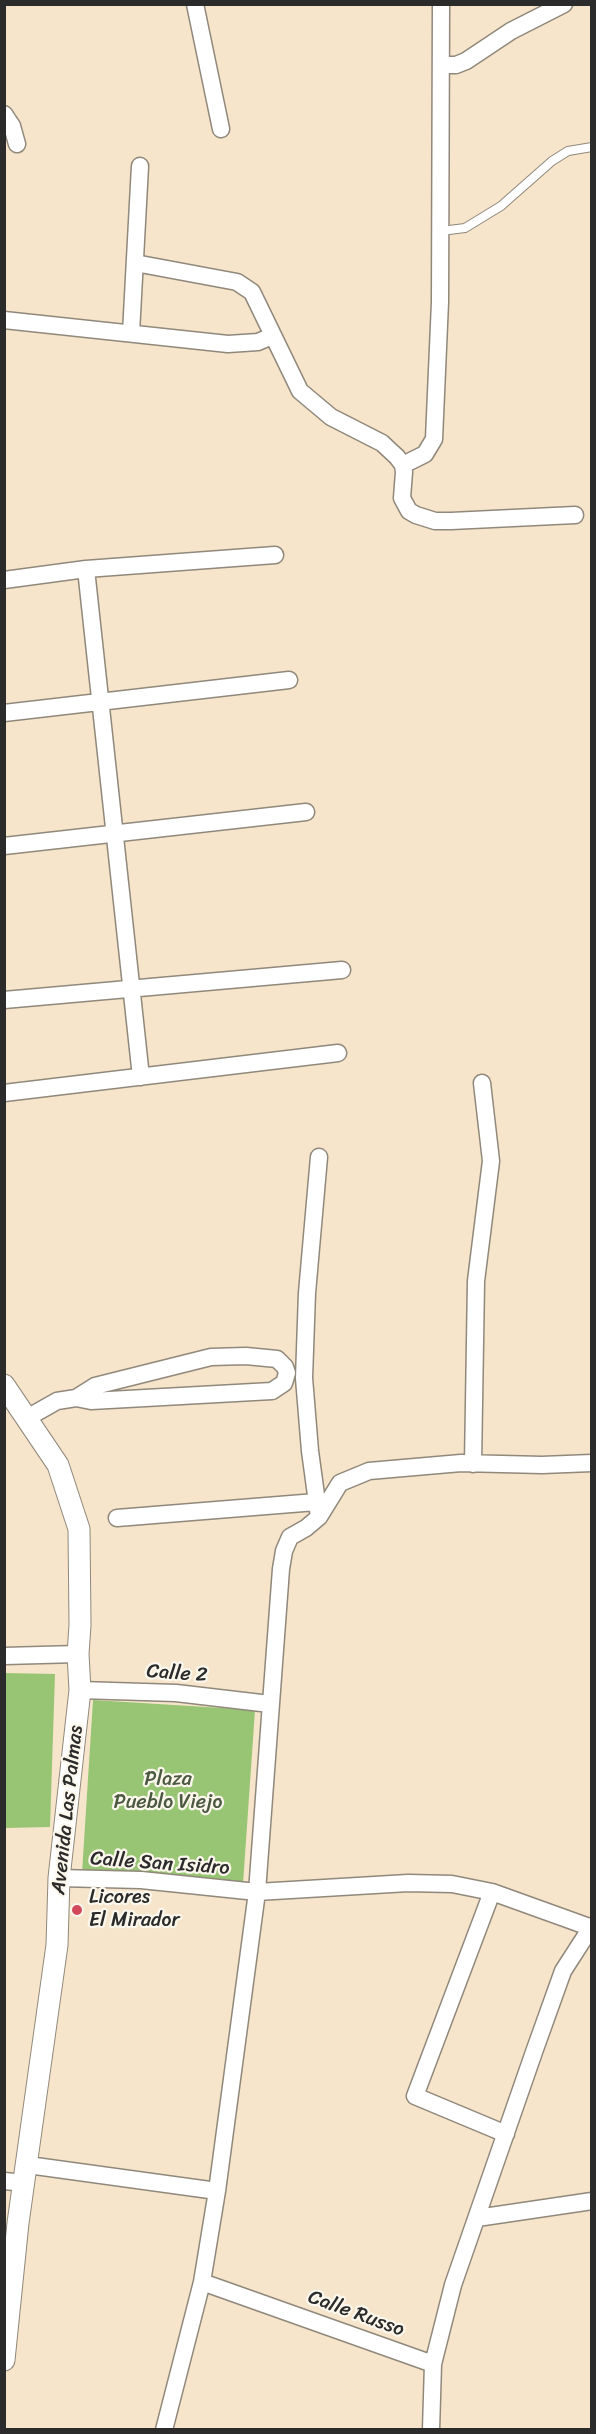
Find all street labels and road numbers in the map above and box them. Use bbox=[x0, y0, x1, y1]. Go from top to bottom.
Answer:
street label: Calle 2 bbox=[146, 1660, 208, 1688]
street label: Avenida Las Palmas bbox=[47, 1724, 89, 1896]
street label: Calle San Isidro bbox=[90, 1847, 230, 1881]
street label: Calle Russo bbox=[305, 2285, 407, 2343]

